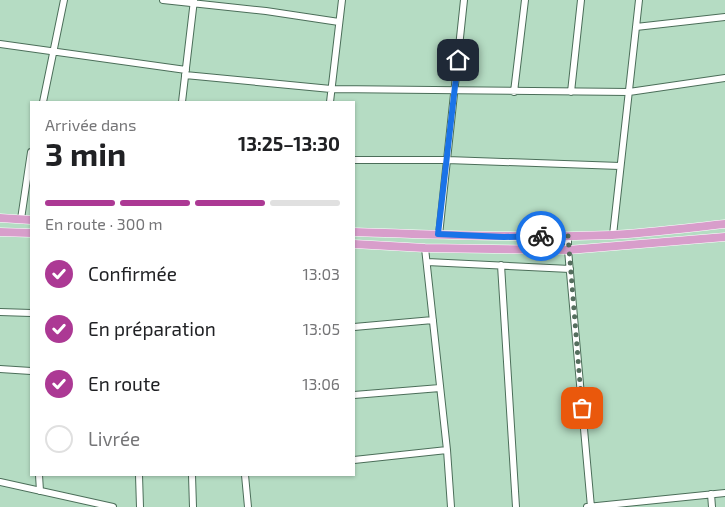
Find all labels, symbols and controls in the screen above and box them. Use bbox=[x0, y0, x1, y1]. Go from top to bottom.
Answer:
pin bbox=[437, 39, 479, 81]
icon: home bbox=[444, 46, 472, 74]
text: Arrivée dans bbox=[45, 115, 136, 134]
text: 13:25–13:30 bbox=[238, 132, 340, 155]
text: 3 min bbox=[45, 134, 126, 172]
courier bbox=[516, 211, 566, 261]
text: En route · 300 m bbox=[45, 214, 163, 233]
icon: bike bbox=[527, 222, 555, 250]
icon: check bbox=[45, 260, 73, 288]
text: Confirmée bbox=[88, 262, 177, 285]
text: 13:03 bbox=[302, 264, 340, 283]
icon: check bbox=[45, 315, 73, 343]
text: En préparation bbox=[88, 317, 216, 340]
text: 13:05 bbox=[303, 319, 340, 338]
icon: check bbox=[45, 370, 73, 398]
text: En route bbox=[88, 372, 160, 395]
text: 13:06 bbox=[302, 374, 340, 393]
pin bbox=[561, 387, 603, 429]
icon: bag bbox=[568, 394, 596, 422]
text: Livrée bbox=[88, 427, 140, 450]

